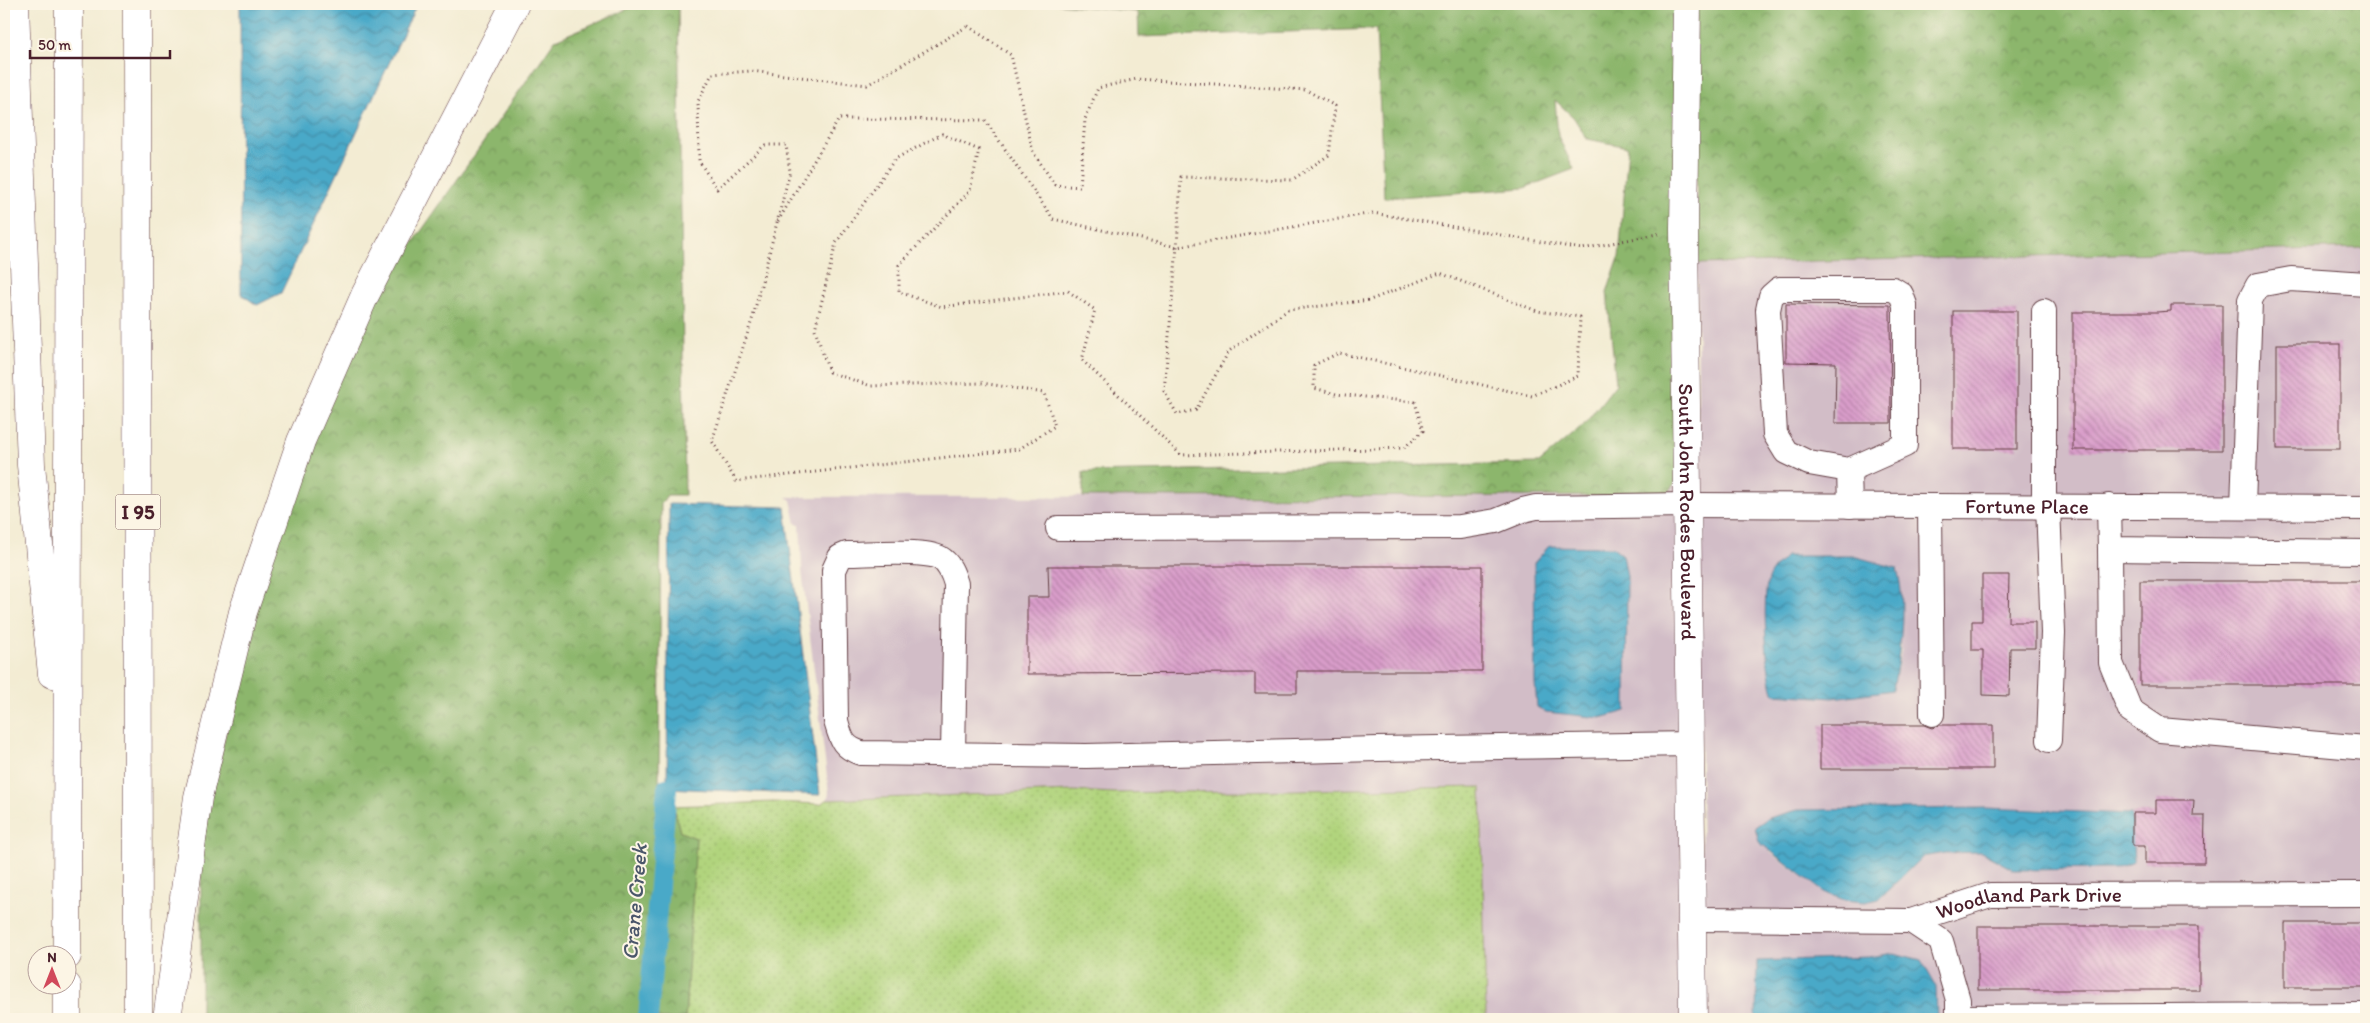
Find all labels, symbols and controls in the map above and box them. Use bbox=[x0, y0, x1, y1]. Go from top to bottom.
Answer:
scale bar bbox=[30, 28, 170, 60]
text: 50 m bbox=[38, 36, 71, 54]
street label: South John Rodes Boulevard bbox=[1674, 383, 1702, 641]
street label: Fortune Place bbox=[1965, 493, 2089, 519]
road number: I 95 bbox=[116, 494, 160, 530]
water label: Crane Creek bbox=[616, 841, 653, 961]
street label: Woodland Park Drive bbox=[1933, 882, 2122, 924]
north arrow bbox=[28, 946, 78, 996]
text: N bbox=[47, 949, 57, 966]

